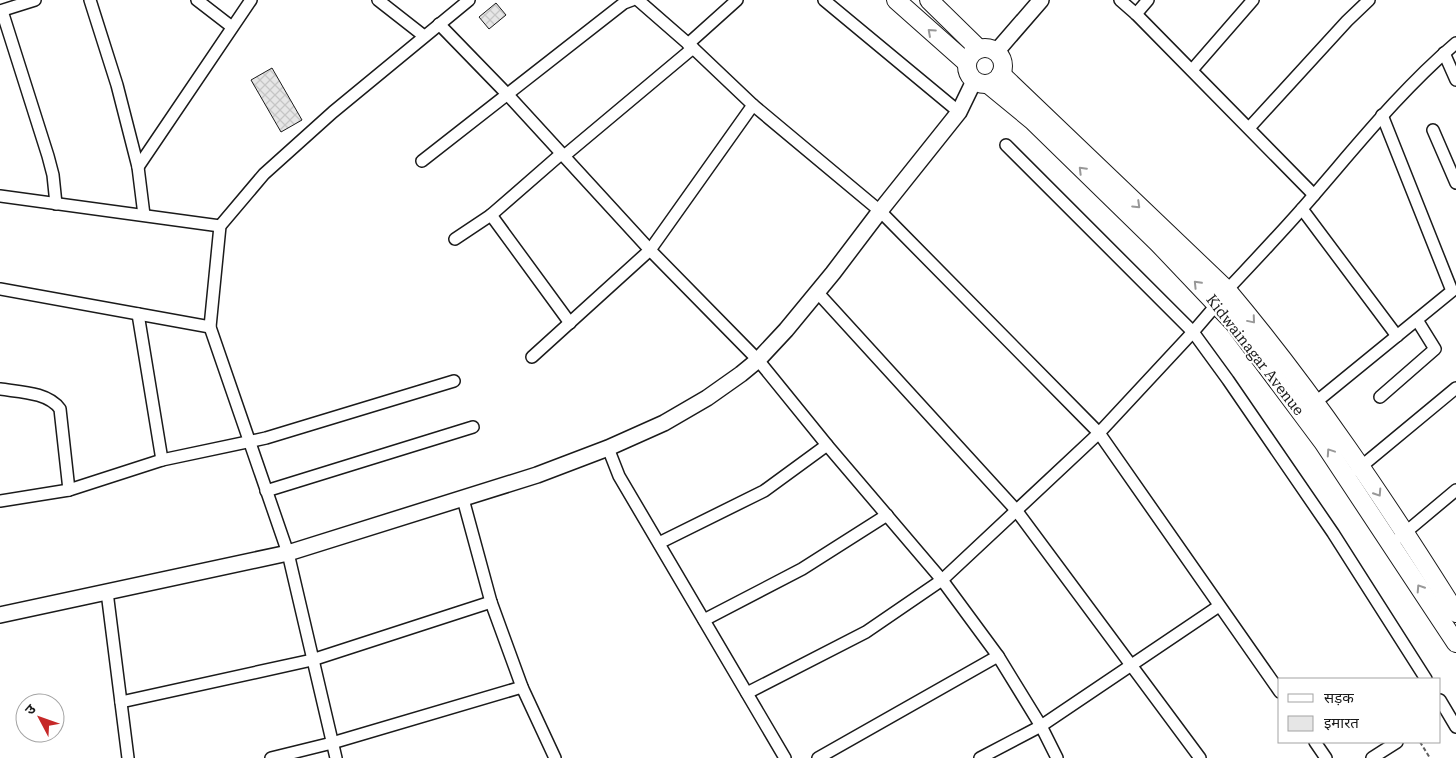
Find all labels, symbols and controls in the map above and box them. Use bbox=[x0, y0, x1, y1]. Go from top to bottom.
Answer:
one-way arrow bbox=[928, 29, 937, 38]
one-way arrow bbox=[1079, 166, 1088, 175]
one-way arrow bbox=[1132, 199, 1141, 208]
one-way arrow bbox=[1194, 280, 1203, 289]
street label: Kidwainagar Avenue bbox=[1202, 291, 1308, 419]
one-way arrow bbox=[1246, 314, 1254, 323]
one-way arrow bbox=[1327, 449, 1336, 458]
one-way arrow bbox=[1372, 488, 1382, 497]
one-way arrow bbox=[1417, 584, 1427, 593]
legend bbox=[1278, 678, 1441, 743]
text: सड़क bbox=[1324, 689, 1354, 707]
north arrow bbox=[15, 693, 65, 743]
text: उ bbox=[21, 701, 39, 718]
text: इमारत bbox=[1324, 714, 1359, 732]

